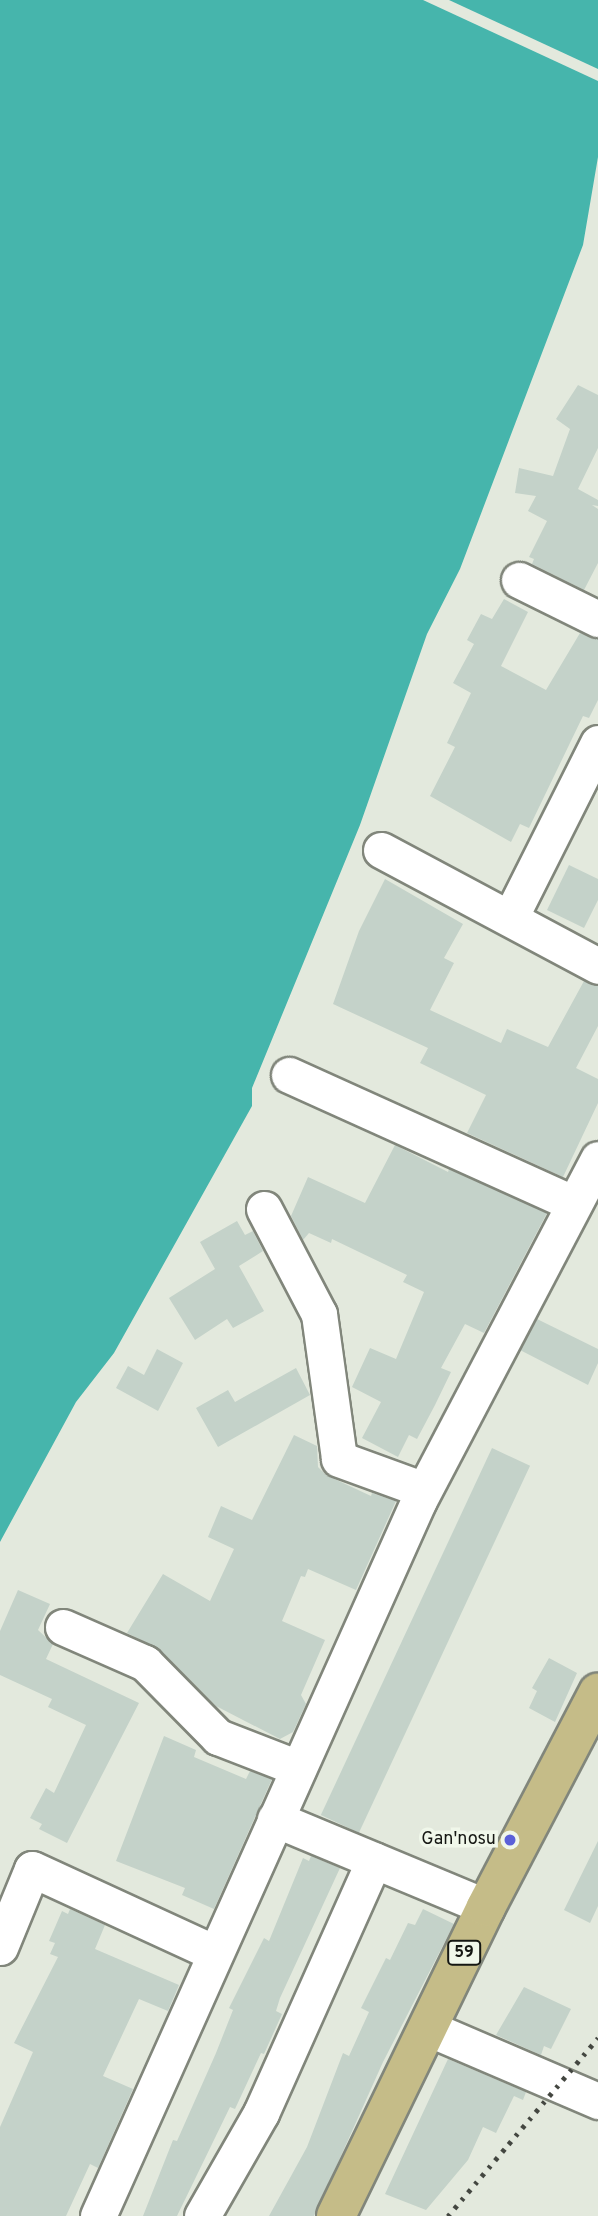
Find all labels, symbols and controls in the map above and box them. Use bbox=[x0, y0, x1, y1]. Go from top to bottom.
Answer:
place label: Gan'nosu bbox=[421, 1829, 496, 1851]
marker: Gan'nosu bbox=[502, 1832, 518, 1848]
road number: 59 bbox=[447, 1940, 482, 1966]

